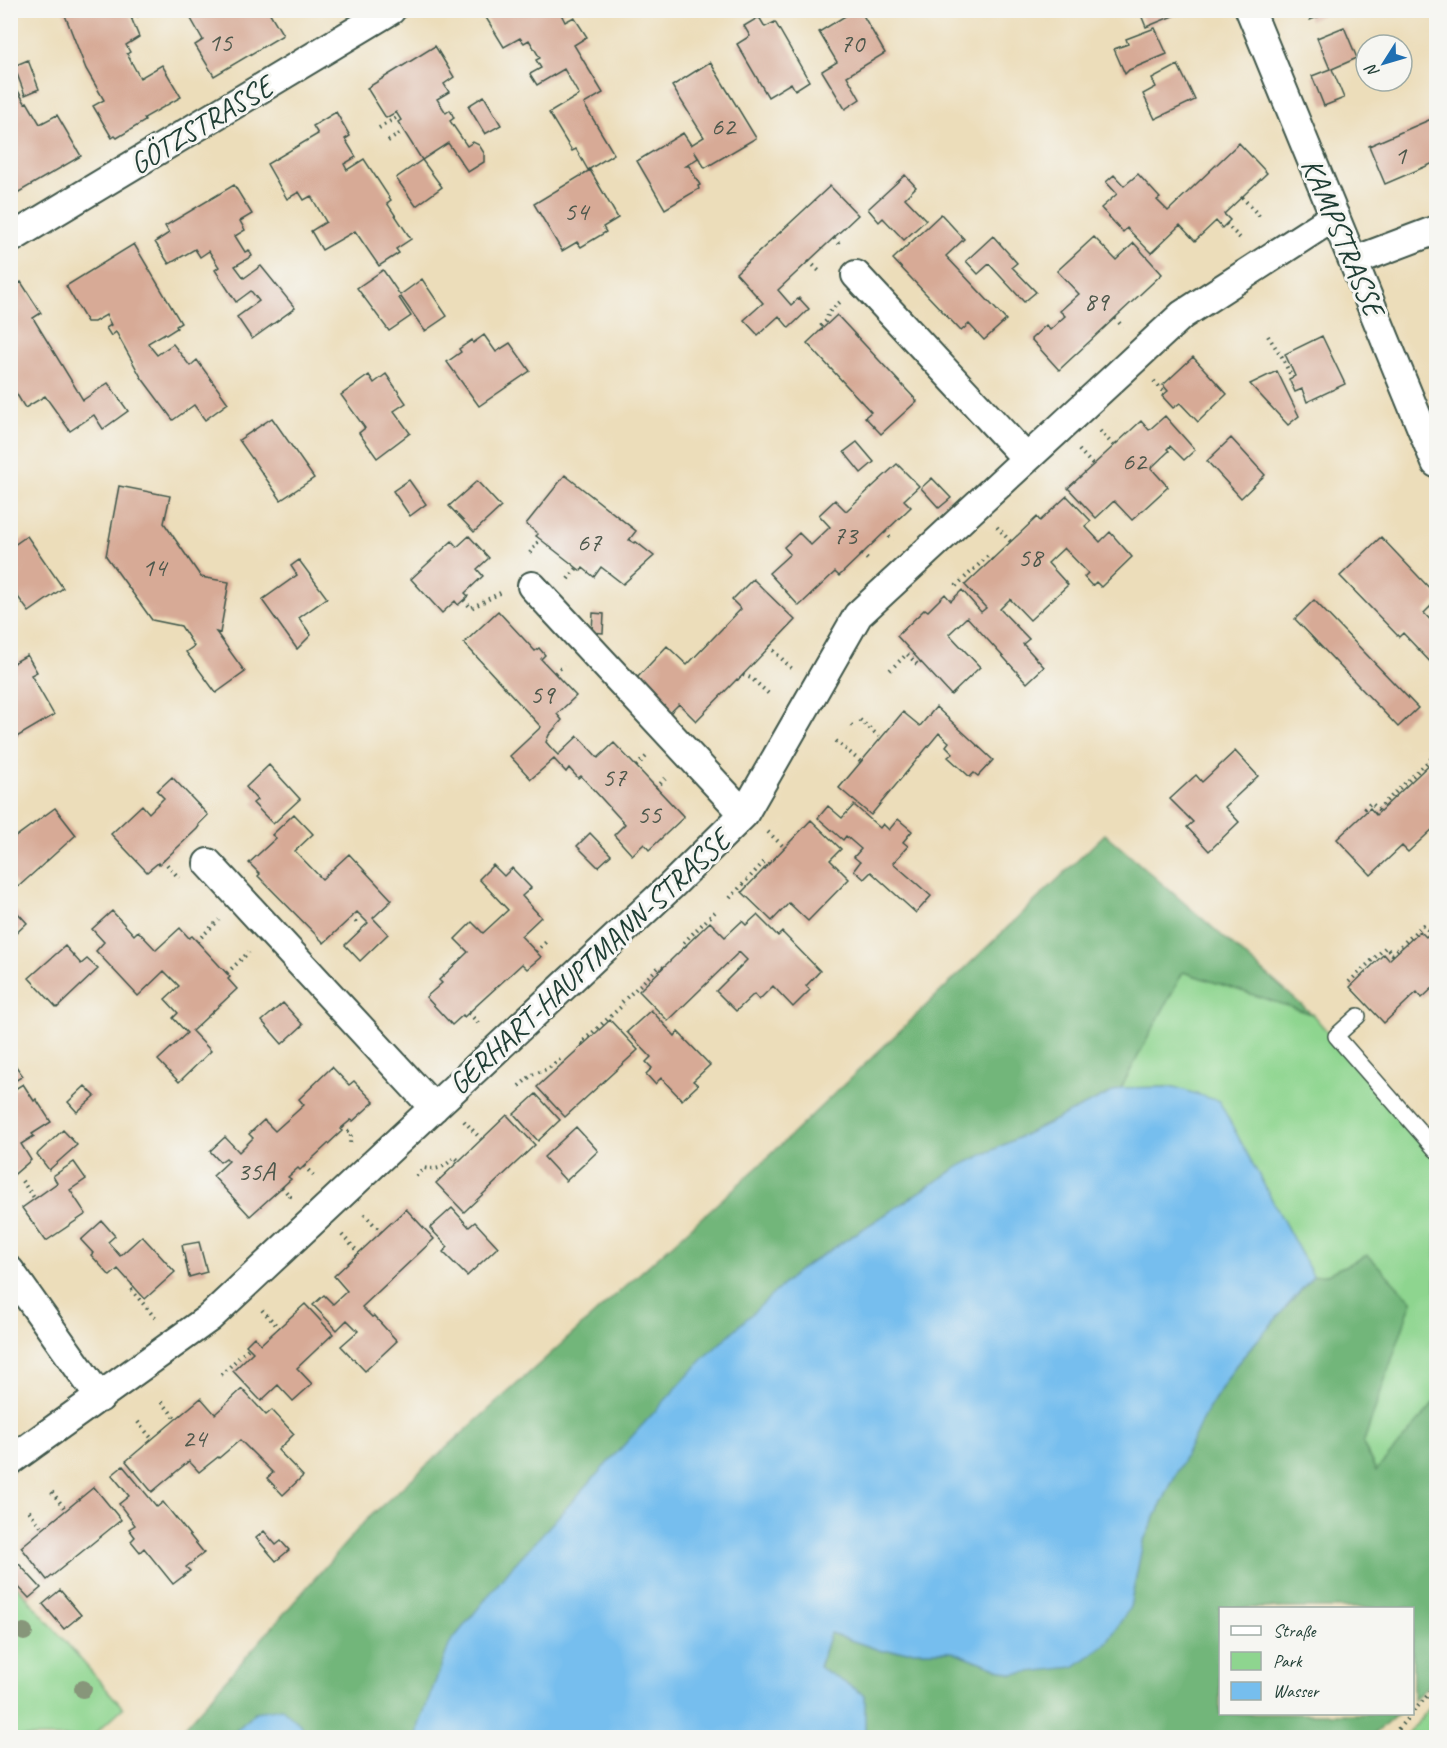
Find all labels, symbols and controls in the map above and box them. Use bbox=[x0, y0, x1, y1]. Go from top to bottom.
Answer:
house number: 15 bbox=[208, 25, 234, 59]
house number: 70 bbox=[840, 26, 866, 60]
north arrow bbox=[1354, 33, 1414, 93]
text: N bbox=[1360, 59, 1384, 81]
street label: GÖTZSTRASSE bbox=[122, 66, 283, 183]
house number: 62 bbox=[711, 109, 737, 143]
house number: 1 bbox=[1394, 138, 1408, 172]
street label: KAMPSTRASSE bbox=[1293, 152, 1395, 325]
house number: 54 bbox=[564, 194, 591, 228]
house number: 89 bbox=[1084, 284, 1110, 318]
house number: 62 bbox=[1122, 444, 1148, 478]
house number: 73 bbox=[833, 518, 859, 552]
house number: 67 bbox=[577, 525, 603, 559]
house number: 58 bbox=[1018, 540, 1045, 574]
house number: 14 bbox=[142, 550, 169, 584]
house number: 59 bbox=[530, 677, 556, 711]
house number: 57 bbox=[602, 760, 628, 794]
house number: 55 bbox=[637, 797, 663, 831]
street label: GERHART-HAUPTMANN-STRASSE bbox=[440, 819, 740, 1103]
house number: 35A bbox=[237, 1154, 276, 1188]
house number: 24 bbox=[182, 1421, 209, 1455]
legend bbox=[1219, 1607, 1414, 1715]
text: Straße bbox=[1273, 1620, 1317, 1642]
text: Park bbox=[1273, 1650, 1303, 1672]
text: Wasser bbox=[1273, 1680, 1320, 1702]

